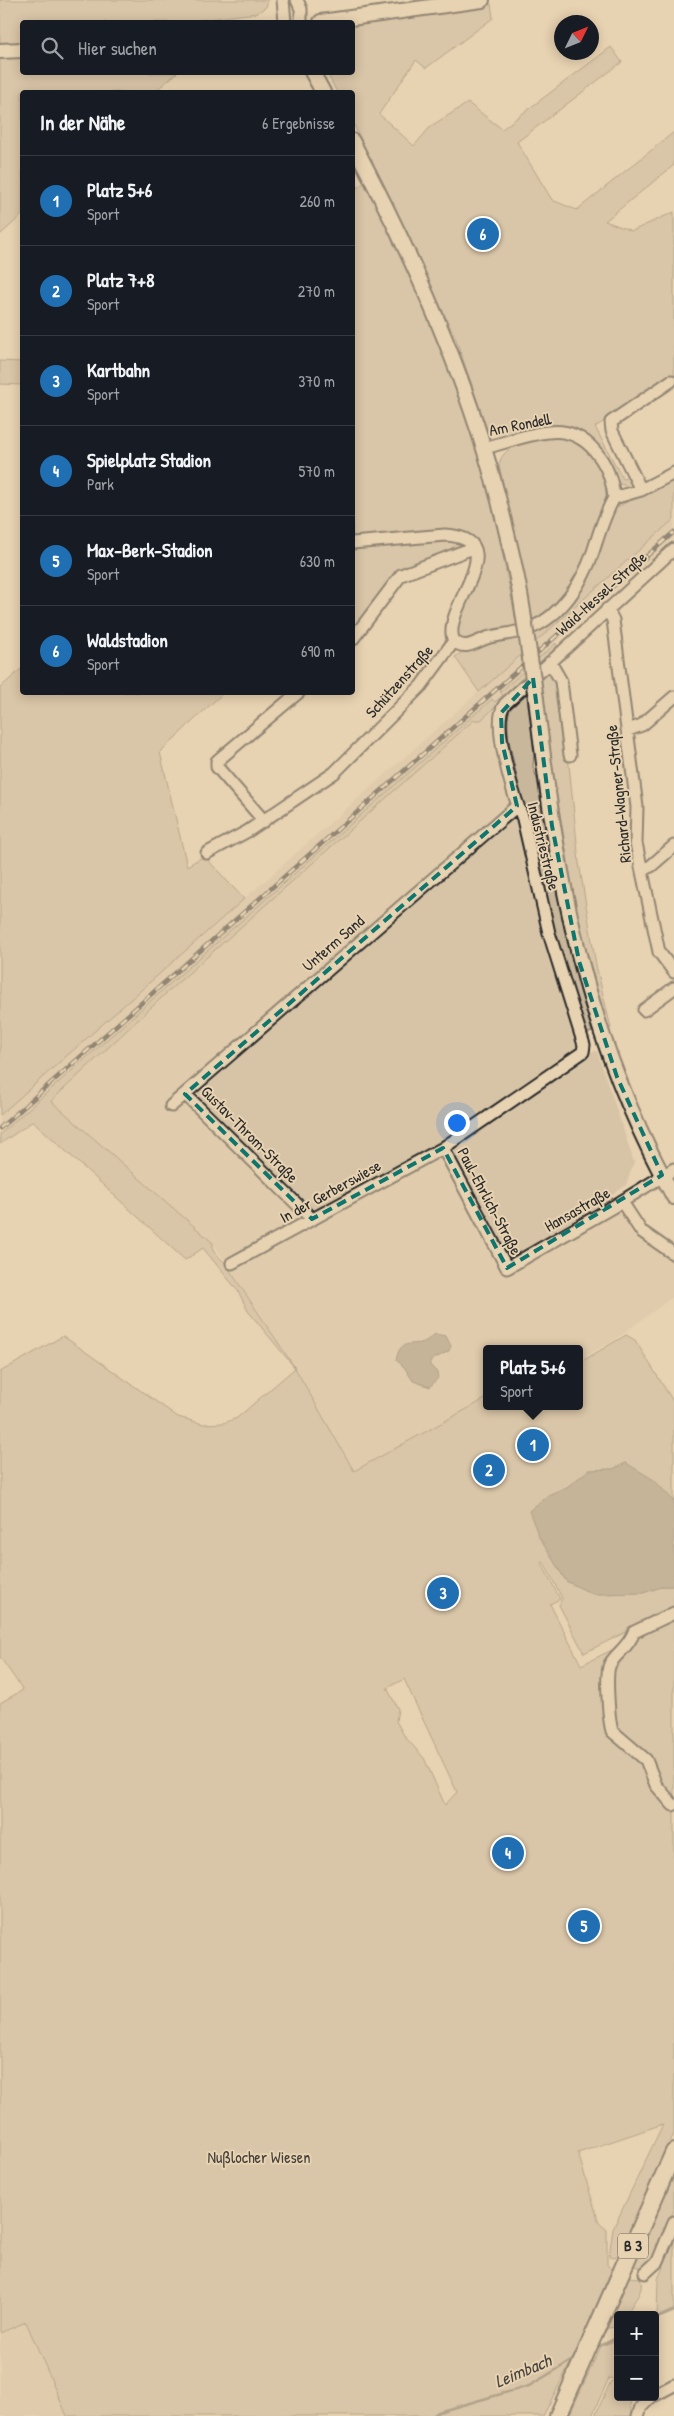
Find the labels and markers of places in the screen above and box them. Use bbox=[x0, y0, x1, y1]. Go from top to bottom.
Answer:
pin: 6 bbox=[467, 215, 499, 253]
pin: 1 bbox=[517, 1426, 549, 1464]
pin: 2 bbox=[473, 1451, 505, 1489]
pin: 3 bbox=[427, 1574, 459, 1612]
pin: 4 bbox=[492, 1834, 524, 1872]
pin: 5 bbox=[568, 1907, 600, 1945]

